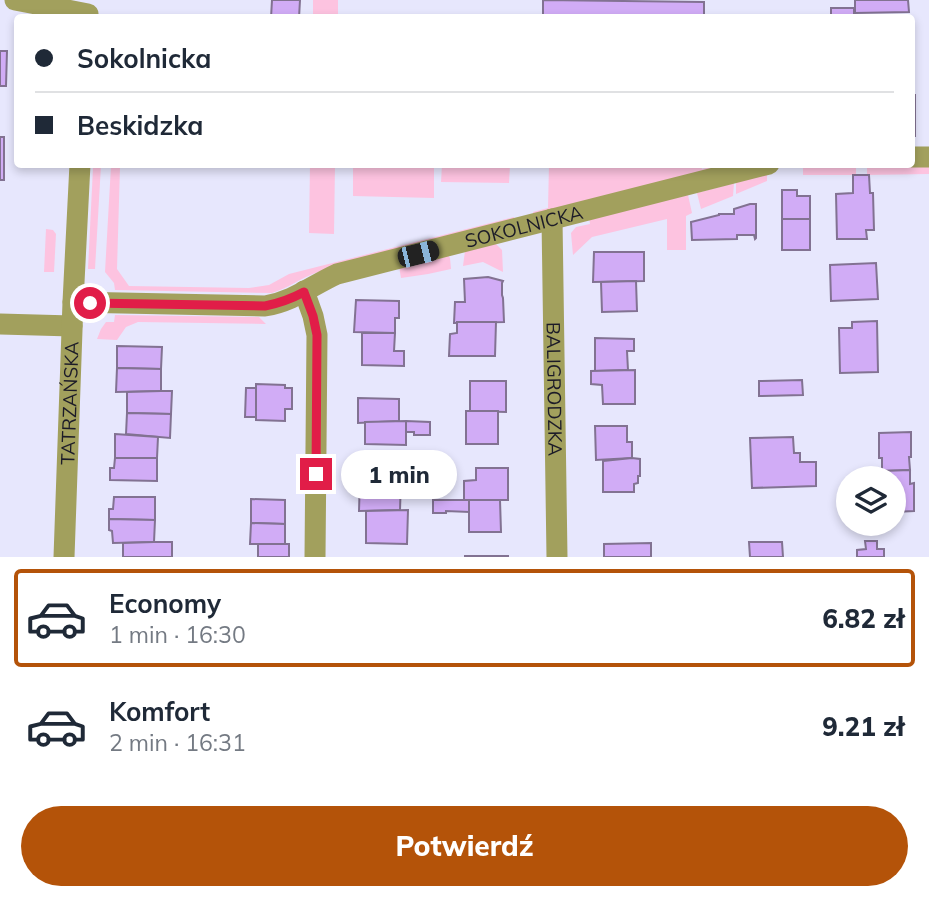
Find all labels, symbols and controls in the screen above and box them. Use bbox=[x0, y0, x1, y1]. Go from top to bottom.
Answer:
text: Sokolnicka bbox=[77, 42, 211, 75]
text: Beskidzka bbox=[77, 109, 204, 142]
street label: SOKOLNICKA bbox=[462, 200, 585, 253]
car bbox=[396, 239, 441, 269]
route start bbox=[74, 287, 106, 319]
street label: BALIGRODZKA bbox=[542, 322, 568, 456]
street label: TATRZAŃSKA bbox=[55, 341, 84, 465]
callout: 1 min bbox=[340, 449, 456, 498]
route end bbox=[300, 458, 332, 490]
text: 1 min bbox=[368, 460, 430, 489]
map controls bbox=[836, 466, 906, 536]
button: layers bbox=[836, 466, 906, 536]
icon: car bbox=[25, 587, 88, 650]
text: Economy bbox=[109, 587, 221, 620]
text: 6.82 zł bbox=[822, 602, 904, 635]
text: 1 min · 16:30 bbox=[109, 620, 246, 649]
icon: car bbox=[25, 695, 88, 758]
text: Komfort bbox=[109, 695, 210, 728]
text: 9.21 zł bbox=[822, 710, 904, 743]
text: 2 min · 16:31 bbox=[109, 728, 246, 757]
button: Potwierdź bbox=[21, 806, 908, 886]

